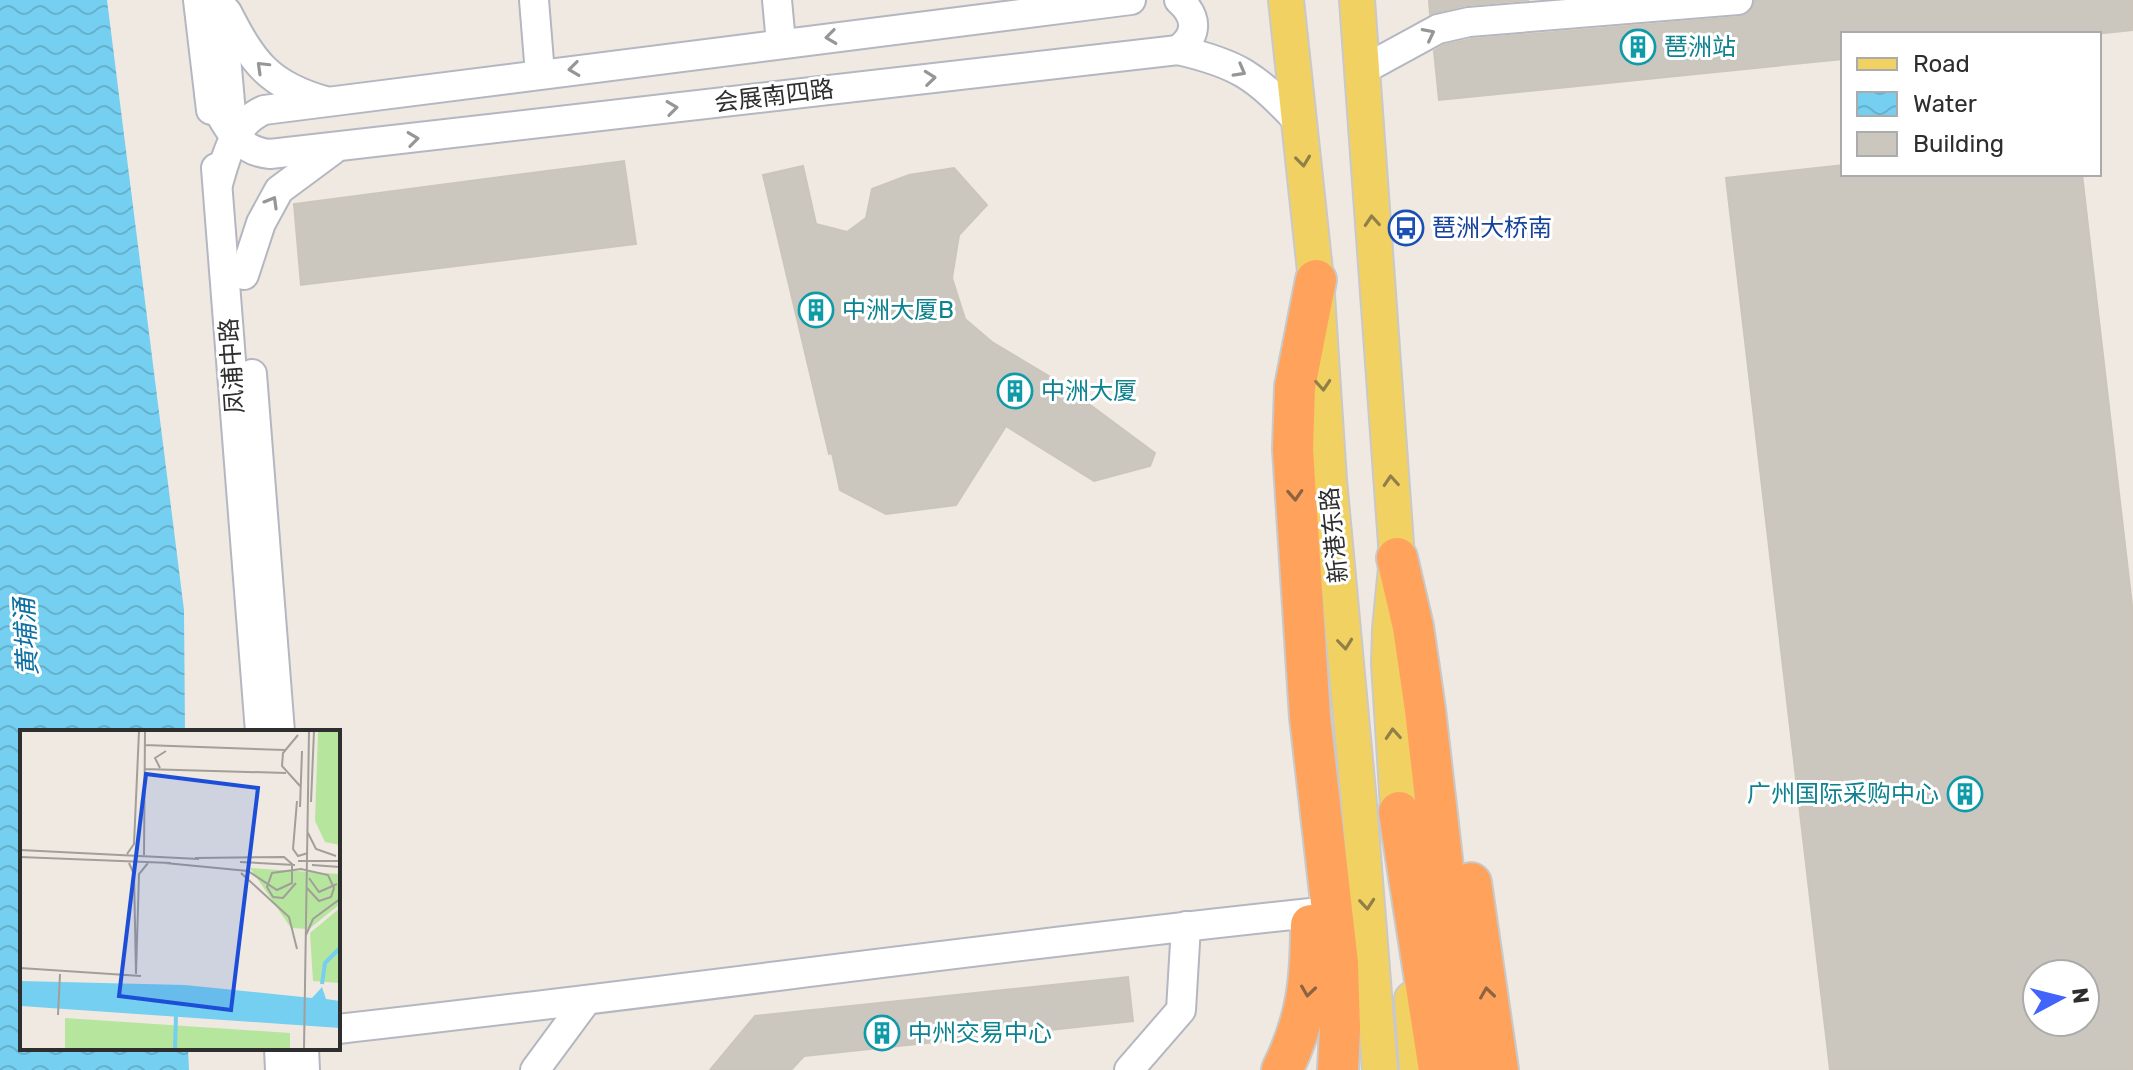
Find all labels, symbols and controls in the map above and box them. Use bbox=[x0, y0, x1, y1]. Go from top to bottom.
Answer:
one-way arrow bbox=[825, 28, 838, 45]
one-way arrow bbox=[1421, 28, 1436, 44]
building icon: 琶洲站 bbox=[1619, 28, 1657, 66]
legend bbox=[1841, 32, 2101, 176]
place label: 琶洲站 bbox=[1664, 33, 1736, 61]
text: Road bbox=[1913, 50, 1970, 78]
one-way arrow bbox=[257, 61, 271, 76]
one-way arrow bbox=[567, 61, 580, 78]
one-way arrow bbox=[1232, 61, 1246, 77]
one-way arrow bbox=[924, 70, 937, 87]
street label: 会展南四路 bbox=[713, 75, 835, 117]
text: Water bbox=[1913, 90, 1977, 118]
one-way arrow bbox=[665, 100, 679, 117]
one-way arrow bbox=[407, 130, 420, 147]
text: Building bbox=[1913, 130, 2004, 158]
one-way arrow bbox=[1294, 155, 1311, 168]
one-way arrow bbox=[262, 196, 278, 211]
bus stop icon: 琶洲大桥南 bbox=[1387, 209, 1425, 247]
one-way arrow bbox=[1364, 214, 1381, 227]
place label: 琶洲大桥南 bbox=[1432, 214, 1552, 242]
building icon: 中洲大厦B bbox=[797, 291, 835, 329]
place label: 中洲大厦B bbox=[842, 296, 954, 324]
street label: 凤浦中路 bbox=[215, 317, 249, 415]
building icon: 中洲大厦 bbox=[996, 372, 1034, 410]
place label: 中洲大厦 bbox=[1041, 377, 1137, 405]
one-way arrow bbox=[1314, 379, 1331, 392]
one-way arrow bbox=[1383, 474, 1400, 487]
street label: 新港东路 bbox=[1315, 486, 1353, 584]
one-way arrow bbox=[1286, 489, 1303, 502]
water label: 黄埔涌 bbox=[9, 594, 44, 677]
one-way arrow bbox=[1336, 638, 1353, 651]
one-way arrow bbox=[1385, 727, 1402, 740]
inset map bbox=[20, 730, 340, 1050]
building icon: 广州国际采购中心 bbox=[1946, 775, 1984, 813]
place label: 广州国际采购中心 bbox=[1747, 780, 1939, 808]
one-way arrow bbox=[1358, 897, 1375, 910]
north arrow bbox=[2021, 958, 2101, 1038]
one-way arrow bbox=[1301, 984, 1318, 998]
one-way arrow bbox=[1479, 986, 1496, 1000]
text: N bbox=[2066, 986, 2095, 1005]
building icon: 中州交易中心 bbox=[863, 1014, 901, 1052]
place label: 中州交易中心 bbox=[908, 1019, 1052, 1047]

